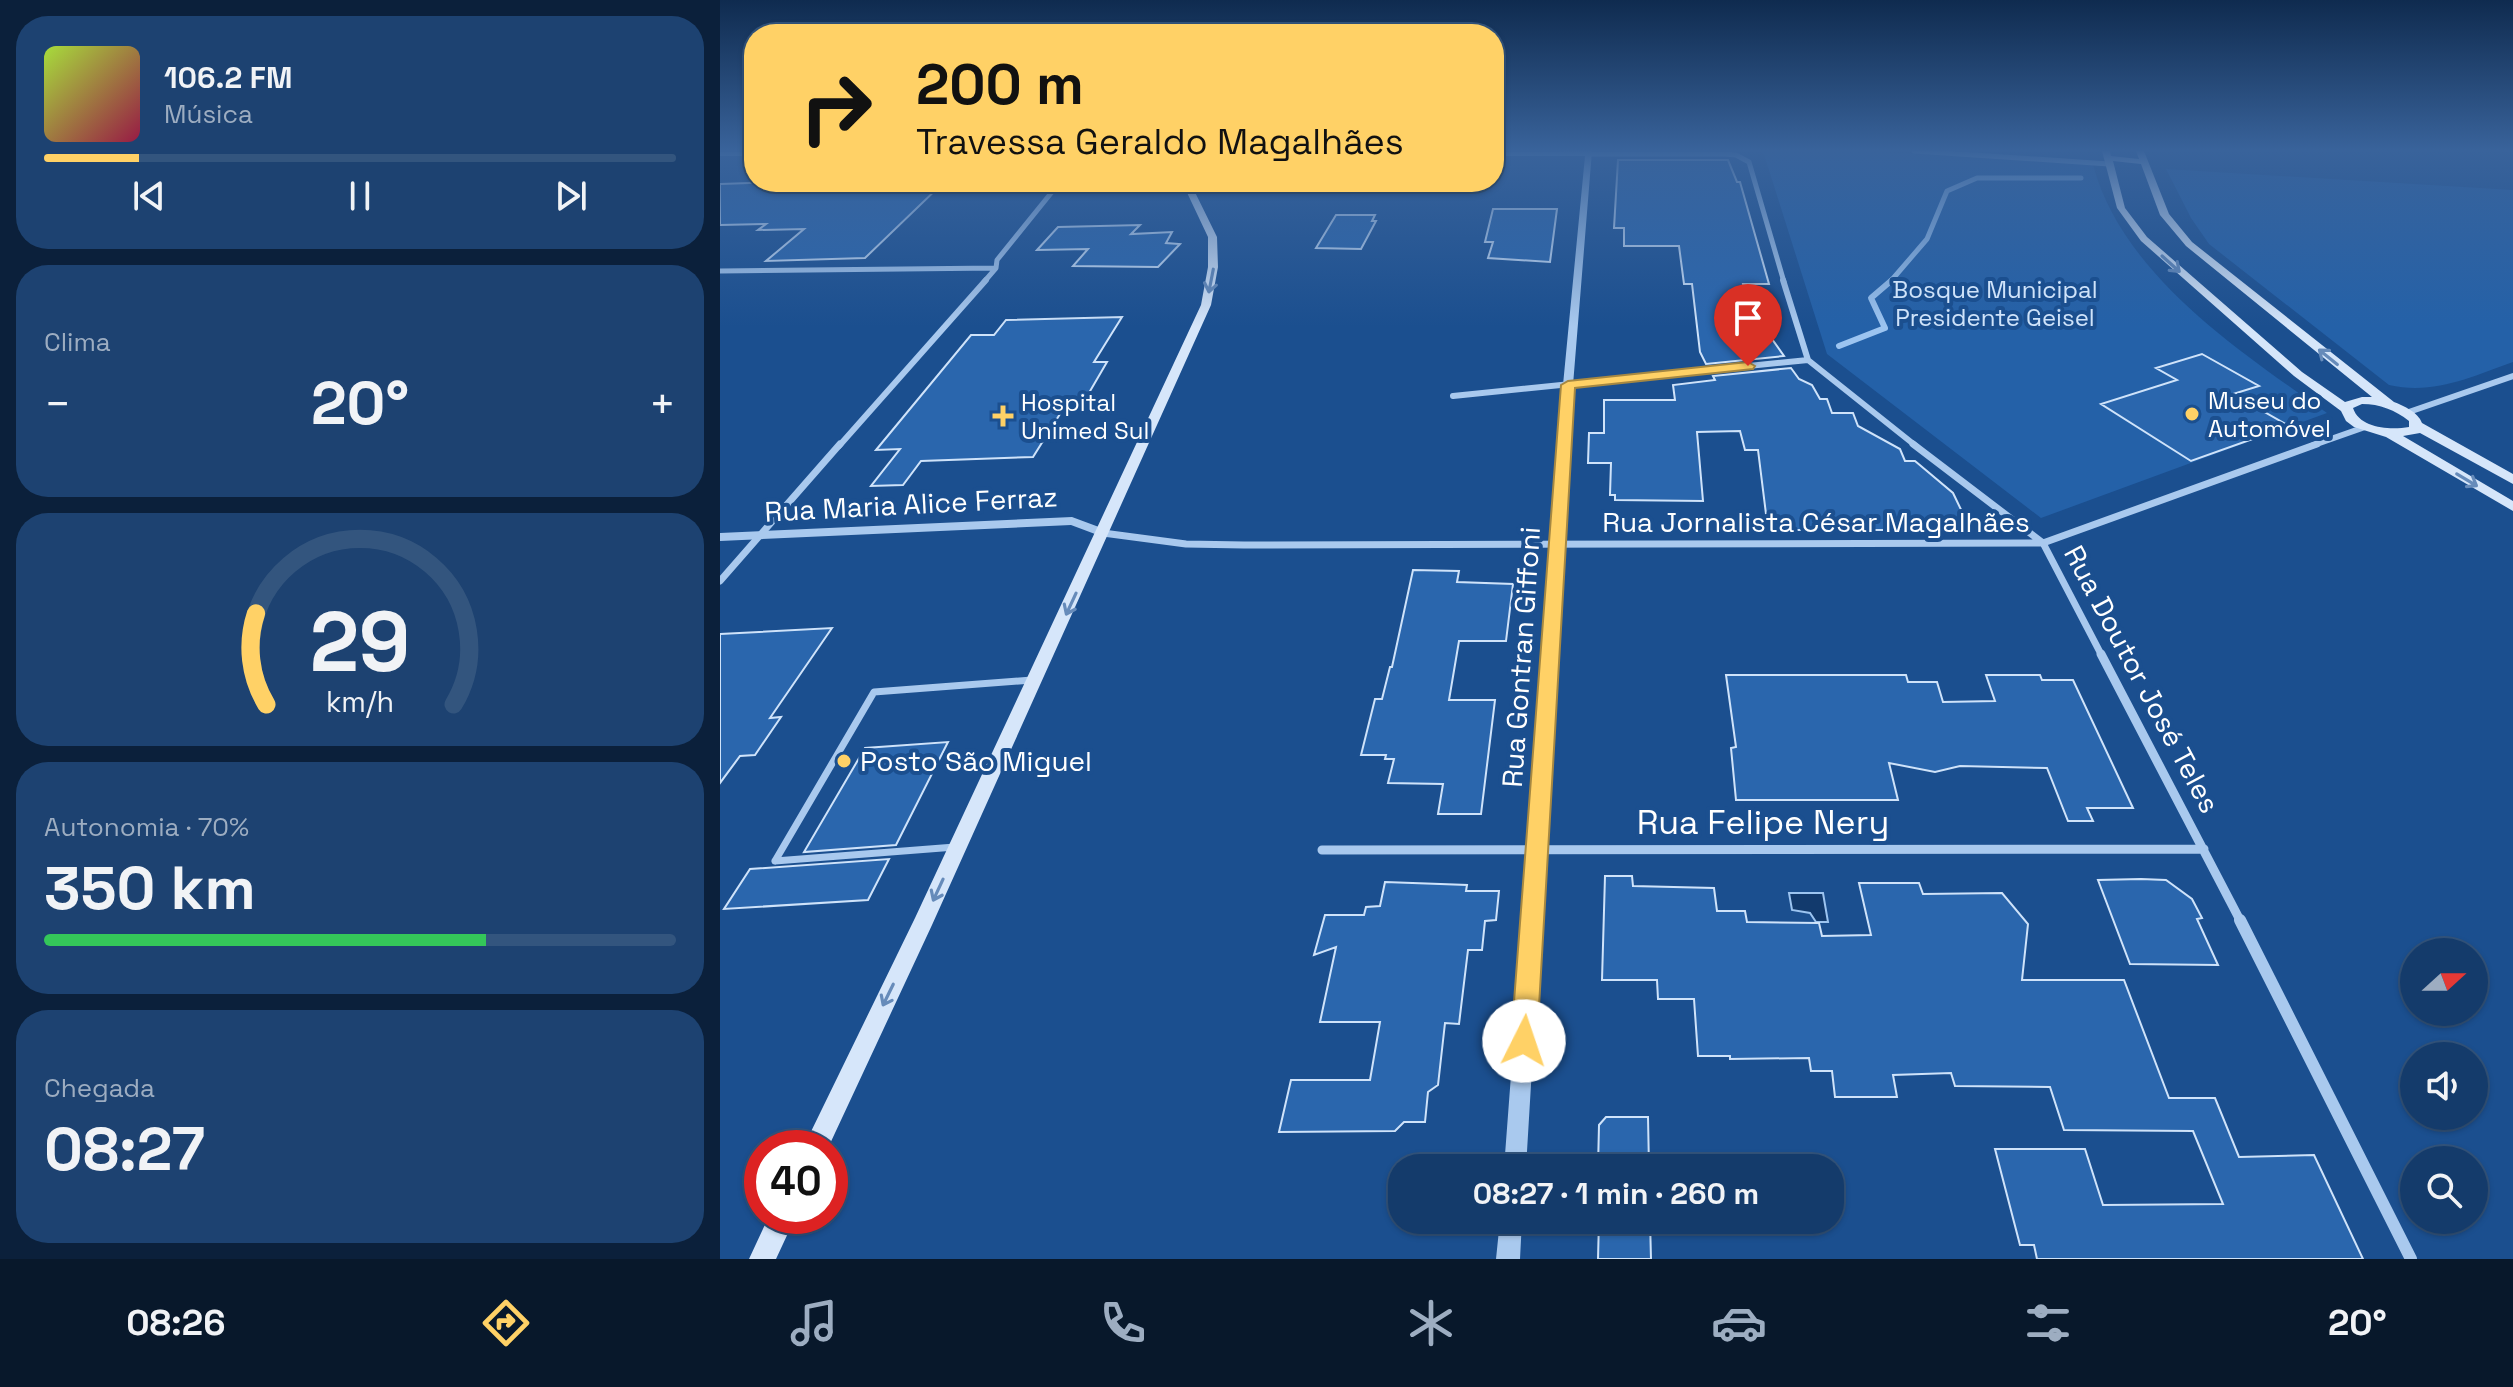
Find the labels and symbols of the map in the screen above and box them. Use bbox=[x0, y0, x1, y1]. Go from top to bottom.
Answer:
one-way arrow bbox=[2161, 254, 2181, 272]
one-way arrow bbox=[1202, 268, 1217, 293]
park label: Bosque Municipal Presidente Geisel bbox=[1892, 274, 2098, 333]
pin bbox=[1714, 284, 1782, 366]
one-way arrow bbox=[2318, 349, 2339, 366]
place label: Museu do Automóvel bbox=[2208, 385, 2331, 444]
place label: Hospital Unimed Sul bbox=[1021, 387, 1149, 446]
marker: Hospital Unimed Sul bbox=[992, 405, 1014, 427]
marker: Museu do Automóvel bbox=[2183, 405, 2201, 423]
one-way arrow bbox=[2455, 472, 2478, 488]
street label: Rua Maria Alice Ferraz bbox=[764, 478, 1058, 530]
street label: Rua Jornalista César Magalhães bbox=[1602, 504, 2030, 540]
street label: Rua Gontran Giffoni bbox=[1494, 525, 1548, 789]
street label: Rua Doutor José Teles bbox=[2056, 539, 2228, 819]
one-way arrow bbox=[1063, 591, 1078, 615]
place label: Posto São Miguel bbox=[860, 743, 1092, 779]
marker: Posto São Miguel bbox=[835, 752, 853, 770]
street label: Rua Felipe Nery bbox=[1637, 801, 1889, 844]
one-way arrow bbox=[930, 878, 945, 902]
north arrow bbox=[2400, 938, 2488, 1026]
one-way arrow bbox=[880, 983, 895, 1007]
position arrow bbox=[1482, 999, 1566, 1083]
speed limit sign: 40 bbox=[744, 1130, 848, 1234]

